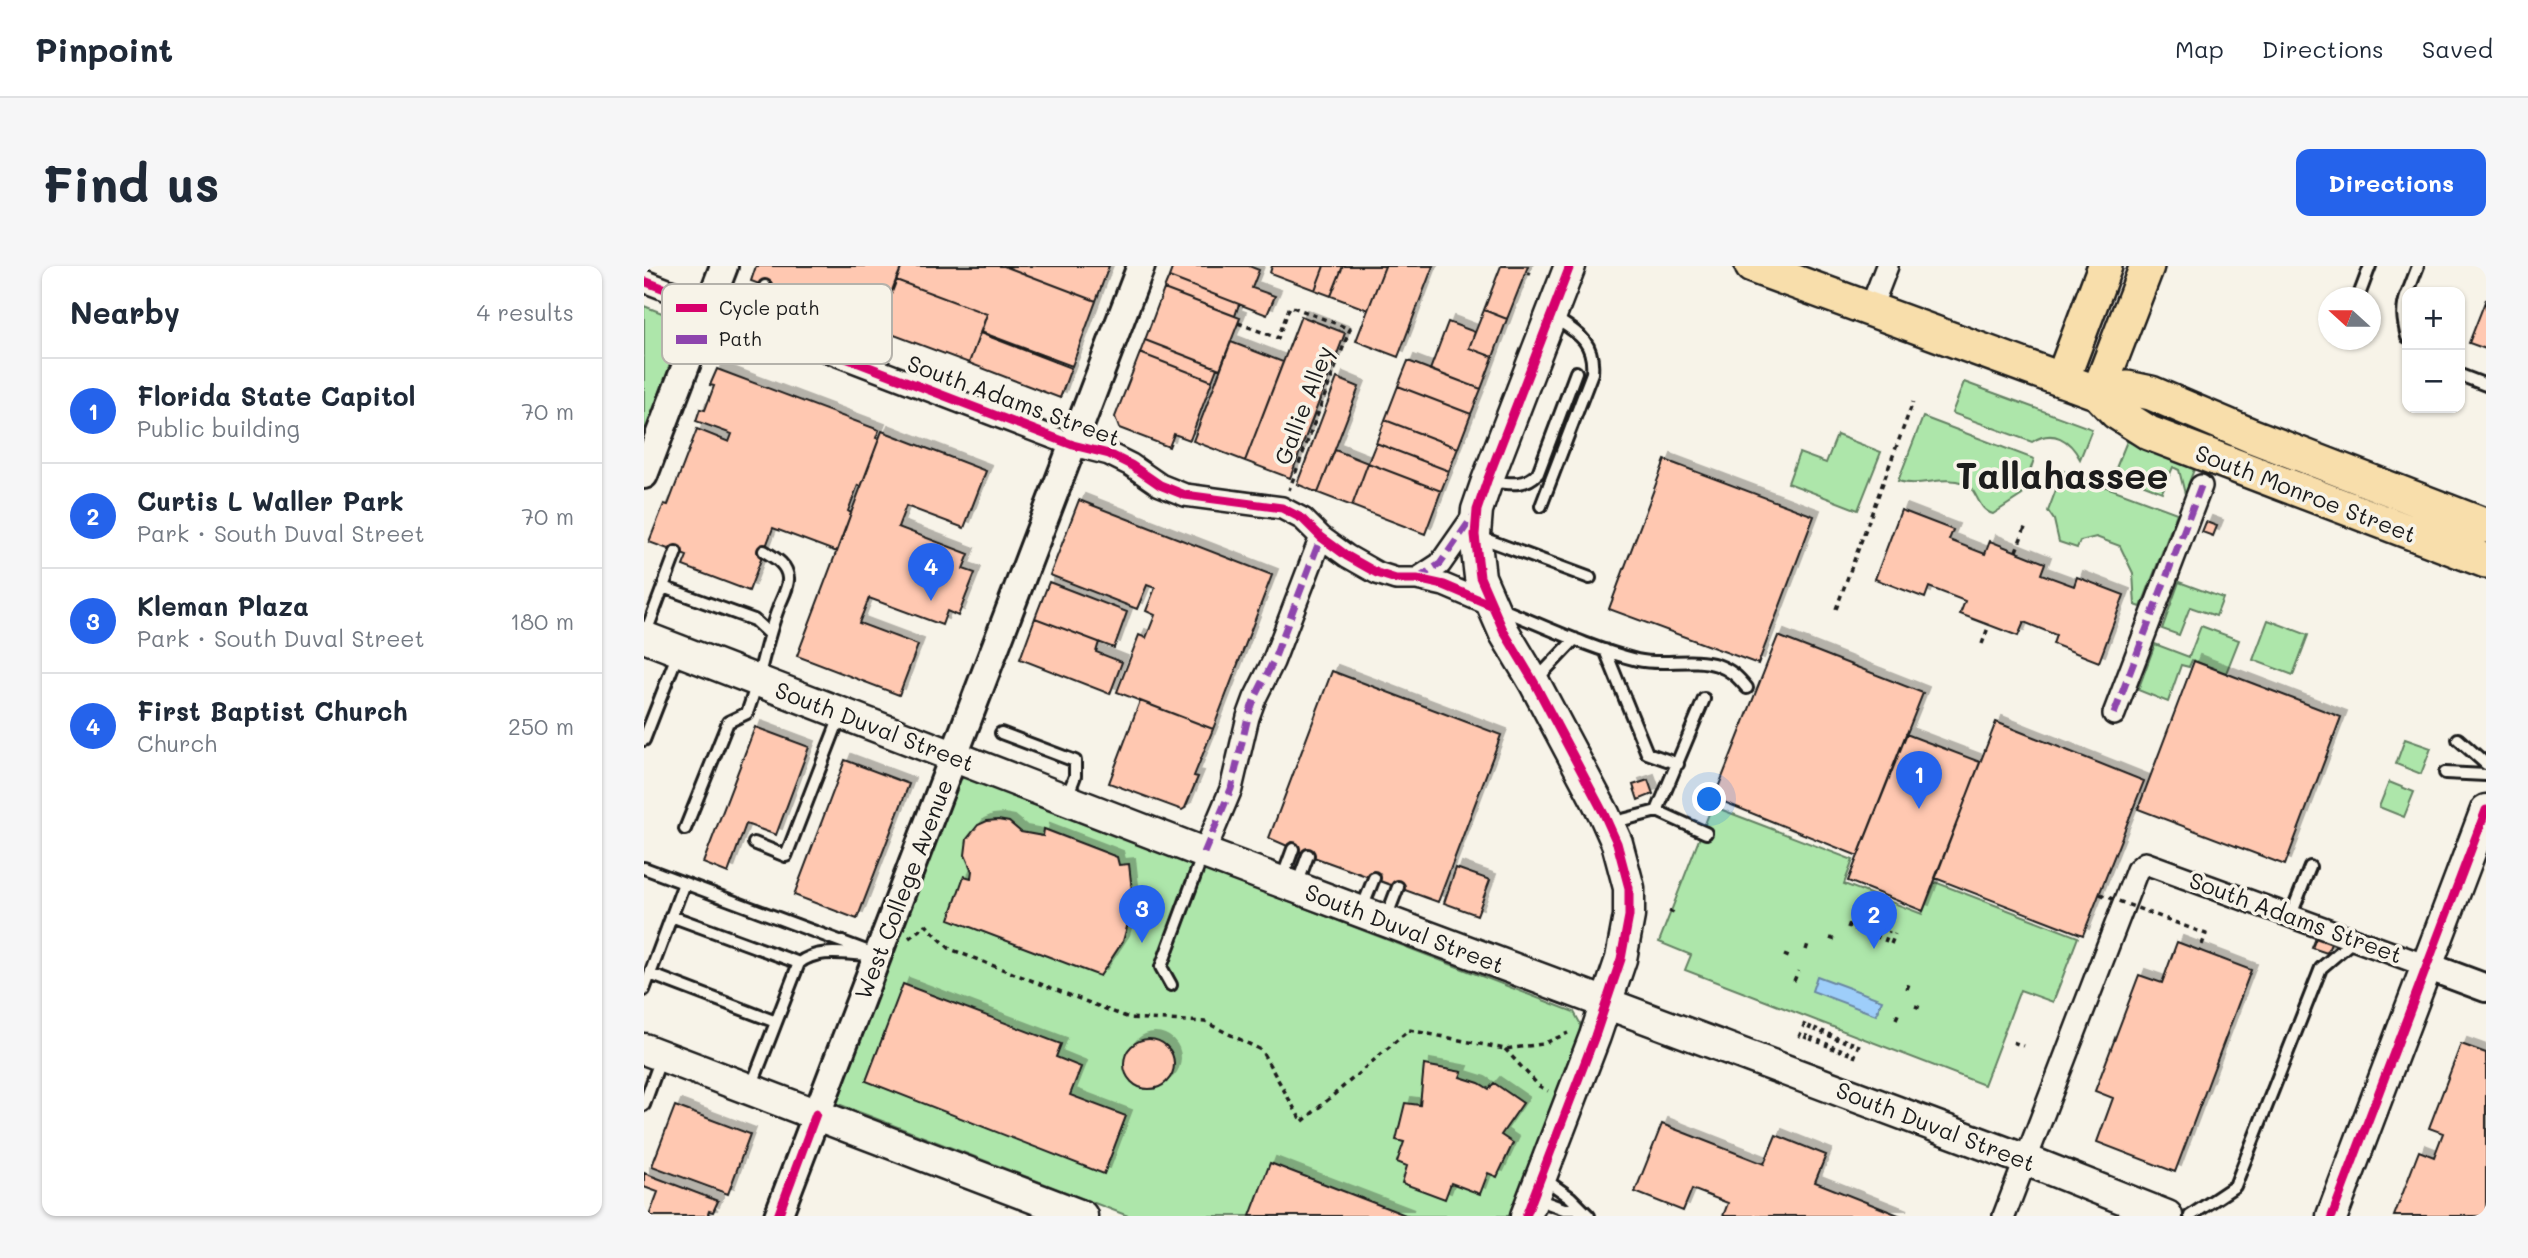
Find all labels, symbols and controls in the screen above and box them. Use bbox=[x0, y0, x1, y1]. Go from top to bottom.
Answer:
text: Pinpoint bbox=[35, 27, 173, 70]
text: Map bbox=[2175, 33, 2224, 64]
text: Directions bbox=[2262, 33, 2384, 64]
text: Saved bbox=[2422, 33, 2493, 64]
button: Directions bbox=[2296, 149, 2486, 216]
text: Find us bbox=[42, 151, 220, 214]
legend bbox=[662, 284, 892, 364]
north arrow bbox=[2318, 287, 2381, 350]
map controls bbox=[2402, 287, 2465, 413]
button: + bbox=[2402, 287, 2465, 350]
text: Nearby bbox=[70, 292, 180, 332]
text: Cycle path bbox=[719, 295, 819, 320]
text: 4 results bbox=[477, 297, 574, 327]
text: Path bbox=[719, 326, 762, 351]
street label: Gallie Alley bbox=[1267, 341, 1339, 469]
street label: South Adams Street bbox=[903, 348, 1125, 452]
button: − bbox=[2402, 350, 2465, 413]
text: Florida State Capitol bbox=[137, 379, 416, 413]
text: 1 bbox=[88, 396, 98, 426]
text: 70 m bbox=[521, 396, 574, 426]
text: Public building bbox=[137, 413, 300, 443]
street label: South Monroe Street bbox=[2191, 437, 2421, 549]
district label: Tallahassee bbox=[1956, 450, 2168, 498]
text: Curtis L Waller Park bbox=[137, 484, 404, 518]
text: 2 bbox=[87, 501, 99, 531]
text: 70 m bbox=[521, 501, 574, 531]
text: Park · South Duval Street bbox=[137, 518, 425, 548]
pin: 4 bbox=[908, 543, 954, 601]
text: Kleman Plaza bbox=[137, 589, 309, 623]
text: 3 bbox=[86, 606, 100, 636]
text: 180 m bbox=[510, 606, 574, 636]
text: Park · South Duval Street bbox=[137, 623, 425, 653]
street label: South Duval Street bbox=[771, 674, 979, 778]
text: First Baptist Church bbox=[137, 694, 408, 728]
text: 4 bbox=[86, 711, 100, 741]
text: 250 m bbox=[508, 711, 574, 741]
text: Church bbox=[137, 728, 217, 758]
pin: 1 bbox=[1896, 751, 1942, 809]
street label: West College Avenue bbox=[847, 775, 959, 1003]
your location bbox=[1692, 782, 1726, 816]
street label: South Adams Street bbox=[2185, 865, 2407, 969]
street label: South Duval Street bbox=[1301, 876, 1509, 980]
pin: 3 bbox=[1119, 885, 1165, 943]
pin: 2 bbox=[1851, 891, 1897, 949]
street label: South Duval Street bbox=[1832, 1074, 2040, 1178]

